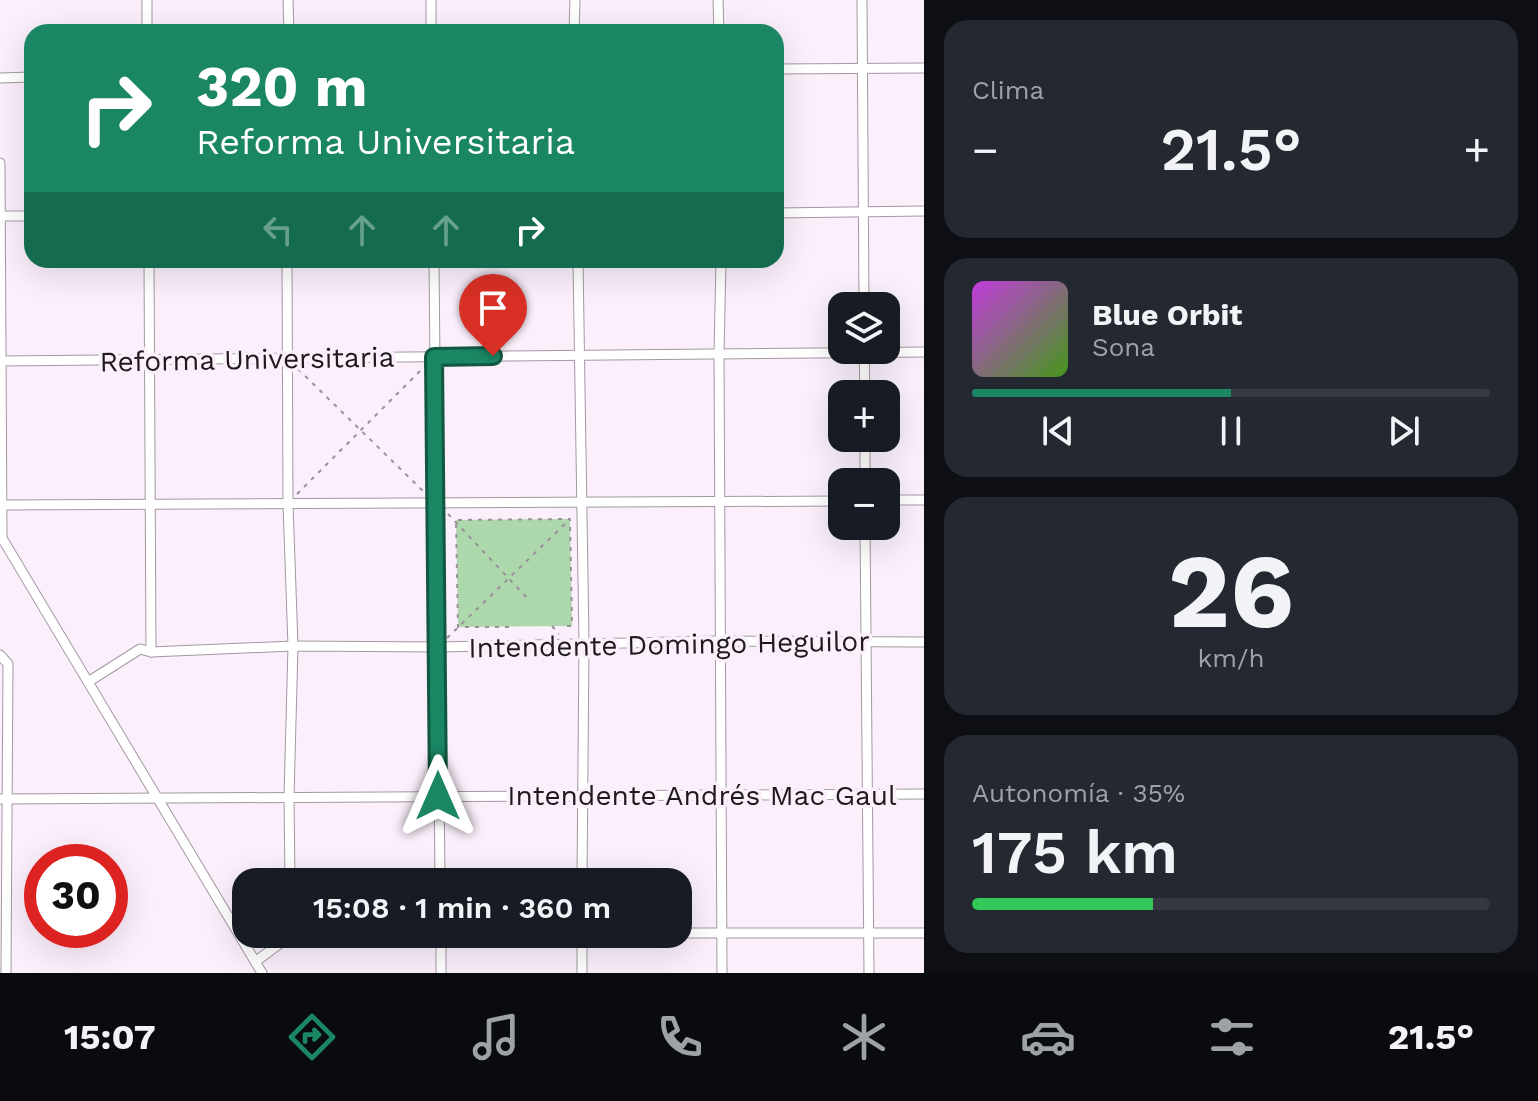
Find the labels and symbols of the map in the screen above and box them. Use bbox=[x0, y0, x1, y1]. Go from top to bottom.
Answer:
pin bbox=[459, 274, 527, 356]
street label: Reforma Universitaria bbox=[99, 340, 395, 379]
street label: Intendente Domingo Heguilor bbox=[468, 624, 870, 665]
position arrow bbox=[396, 754, 480, 838]
street label: Intendente Andrés Mac Gaul bbox=[507, 779, 897, 812]
speed limit sign: 30 bbox=[24, 844, 128, 948]

